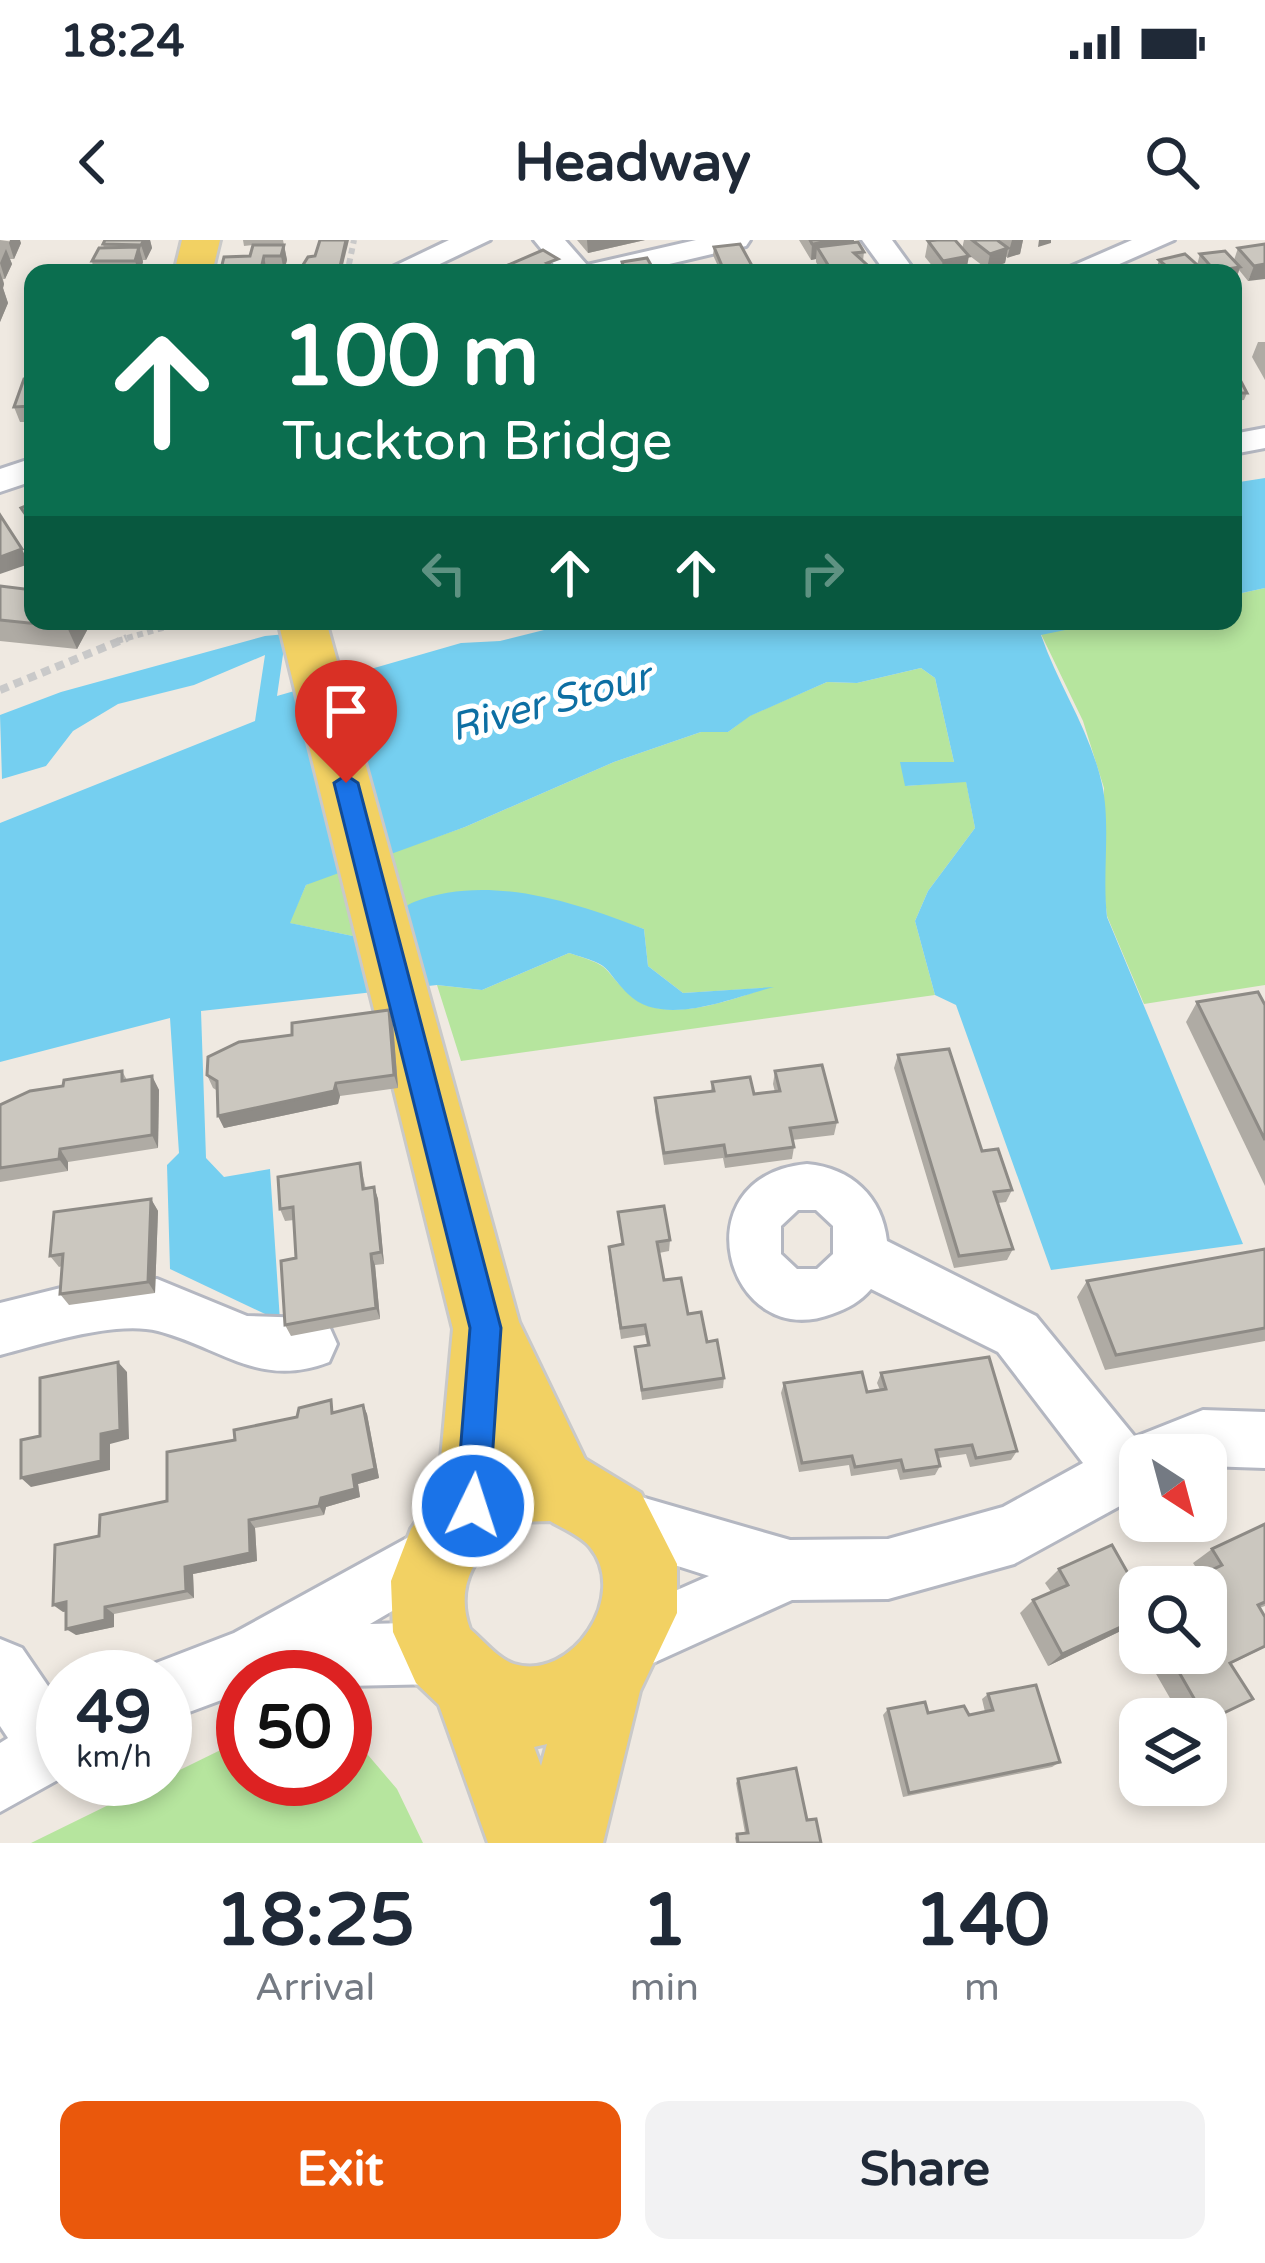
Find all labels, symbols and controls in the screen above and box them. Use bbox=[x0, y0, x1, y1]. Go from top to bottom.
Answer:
text: 18:24 bbox=[60, 15, 185, 69]
icon: back bbox=[60, 129, 126, 195]
icon: search bbox=[1139, 129, 1205, 195]
text: Headway bbox=[514, 130, 751, 195]
text: 100 m bbox=[282, 307, 539, 408]
icon: ahead bbox=[84, 312, 240, 468]
text: Tuckton Bridge bbox=[282, 409, 673, 474]
icon: left bbox=[411, 540, 477, 606]
icon: ahead bbox=[537, 540, 603, 606]
icon: ahead bbox=[663, 540, 729, 606]
icon: right bbox=[789, 540, 855, 606]
water label: River Stour bbox=[445, 652, 660, 752]
pin bbox=[295, 660, 397, 783]
icon: arrive bbox=[313, 678, 379, 744]
north arrow bbox=[1119, 1434, 1227, 1542]
map controls bbox=[1119, 1434, 1227, 1806]
position arrow bbox=[410, 1443, 536, 1569]
button: search bbox=[1119, 1566, 1227, 1674]
speed limit sign: 50 bbox=[216, 1650, 372, 1806]
text: 49 bbox=[76, 1677, 152, 1749]
button: layers bbox=[1119, 1698, 1227, 1806]
text: km/h bbox=[76, 1739, 152, 1776]
text: 18:25 bbox=[215, 1878, 415, 1965]
text: 1 bbox=[642, 1878, 687, 1965]
text: 140 bbox=[914, 1878, 1050, 1965]
text: Arrival bbox=[255, 1964, 375, 2011]
text: min bbox=[630, 1964, 699, 2011]
text: m bbox=[964, 1964, 1000, 2011]
button: Exit bbox=[60, 2101, 621, 2239]
button: Share bbox=[645, 2101, 1205, 2239]

